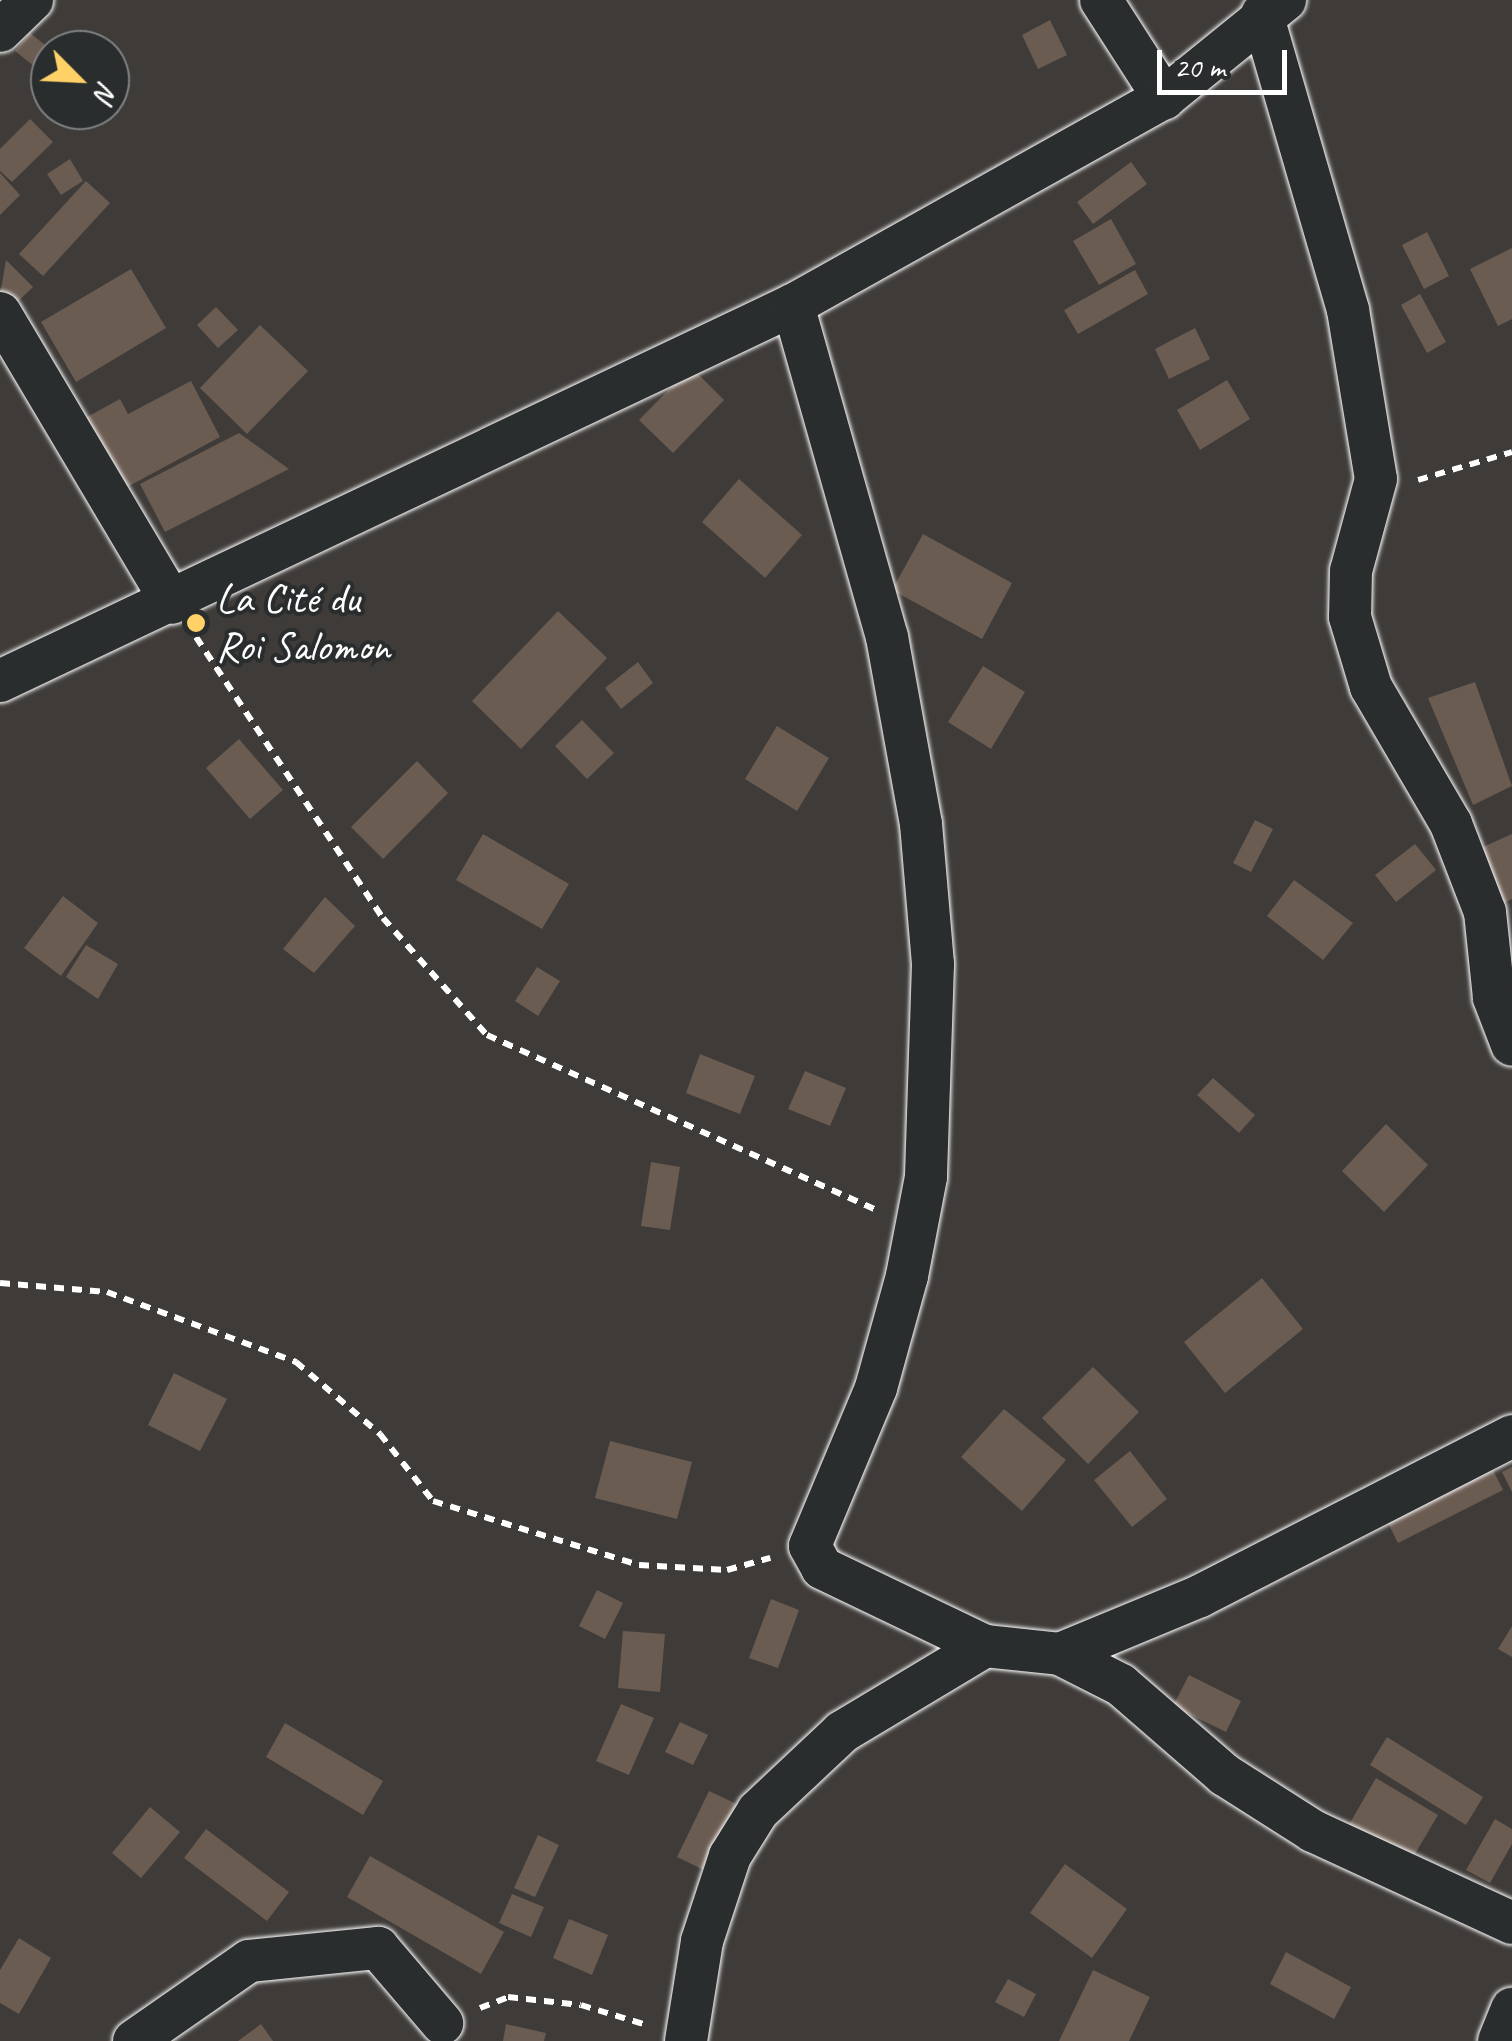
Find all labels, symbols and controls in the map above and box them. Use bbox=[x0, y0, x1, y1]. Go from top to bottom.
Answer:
north arrow bbox=[30, 30, 130, 130]
scale bar bbox=[1162, 30, 1292, 92]
text: 20 m bbox=[1174, 48, 1225, 86]
text: N bbox=[87, 77, 126, 107]
place label: La Cité du Roi Salomon bbox=[216, 574, 391, 672]
marker: La Cité du Roi Salomon bbox=[185, 612, 207, 634]

